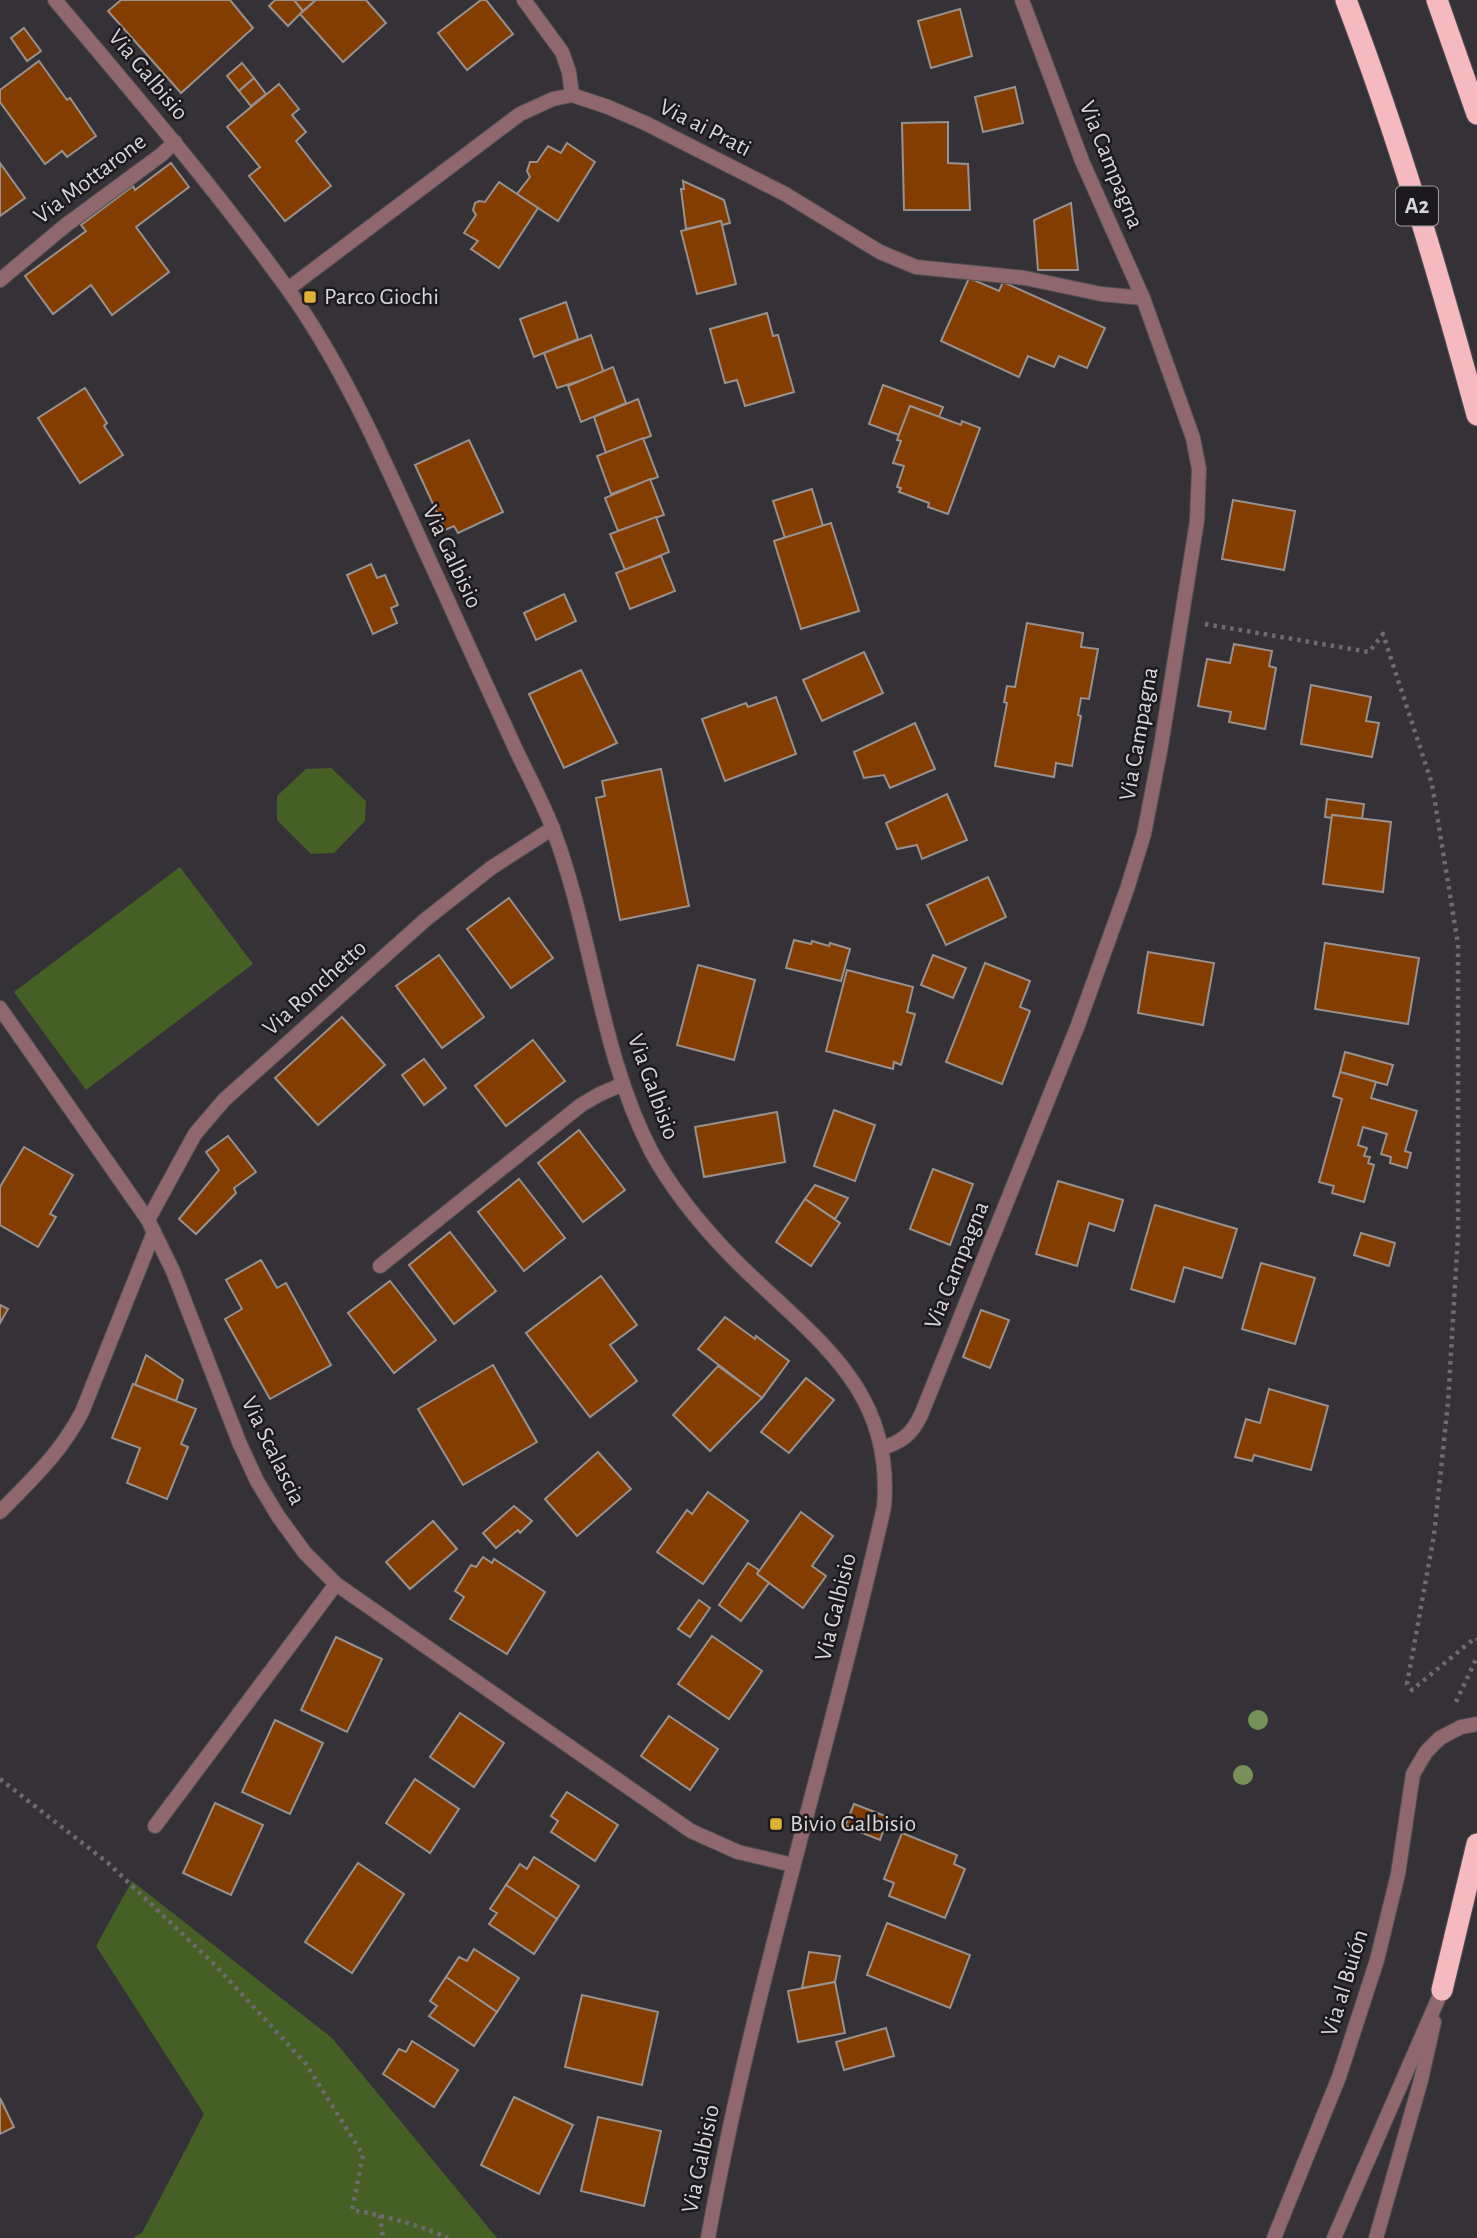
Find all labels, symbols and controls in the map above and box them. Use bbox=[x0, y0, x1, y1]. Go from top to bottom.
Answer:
street label: Via Galbisio bbox=[103, 25, 193, 125]
street label: Via ai Prati bbox=[655, 95, 755, 161]
street label: Via Campagna bbox=[1075, 98, 1147, 232]
street label: Via Mottarone bbox=[29, 129, 151, 229]
road number: A2 bbox=[1396, 186, 1438, 226]
place label: Parco Giochi bbox=[324, 285, 439, 309]
marker: Parco Giochi bbox=[302, 289, 318, 305]
street label: Via Galbisio bbox=[418, 502, 486, 612]
street label: Via Campagna bbox=[1115, 665, 1163, 803]
street label: Via Ronchetto bbox=[259, 935, 371, 1041]
street label: Via Galbisio bbox=[623, 1031, 683, 1143]
street label: Via Campagna bbox=[921, 1198, 993, 1332]
street label: Via Scalascia bbox=[236, 1393, 310, 1509]
street label: Via Galbisio bbox=[811, 1551, 861, 1663]
place label: Bivio Galbisio bbox=[790, 1812, 916, 1836]
marker: Bivio Galbisio bbox=[768, 1816, 784, 1832]
street label: Via al Buión bbox=[1317, 1927, 1373, 2039]
street label: Via Galbisio bbox=[678, 2103, 724, 2215]

